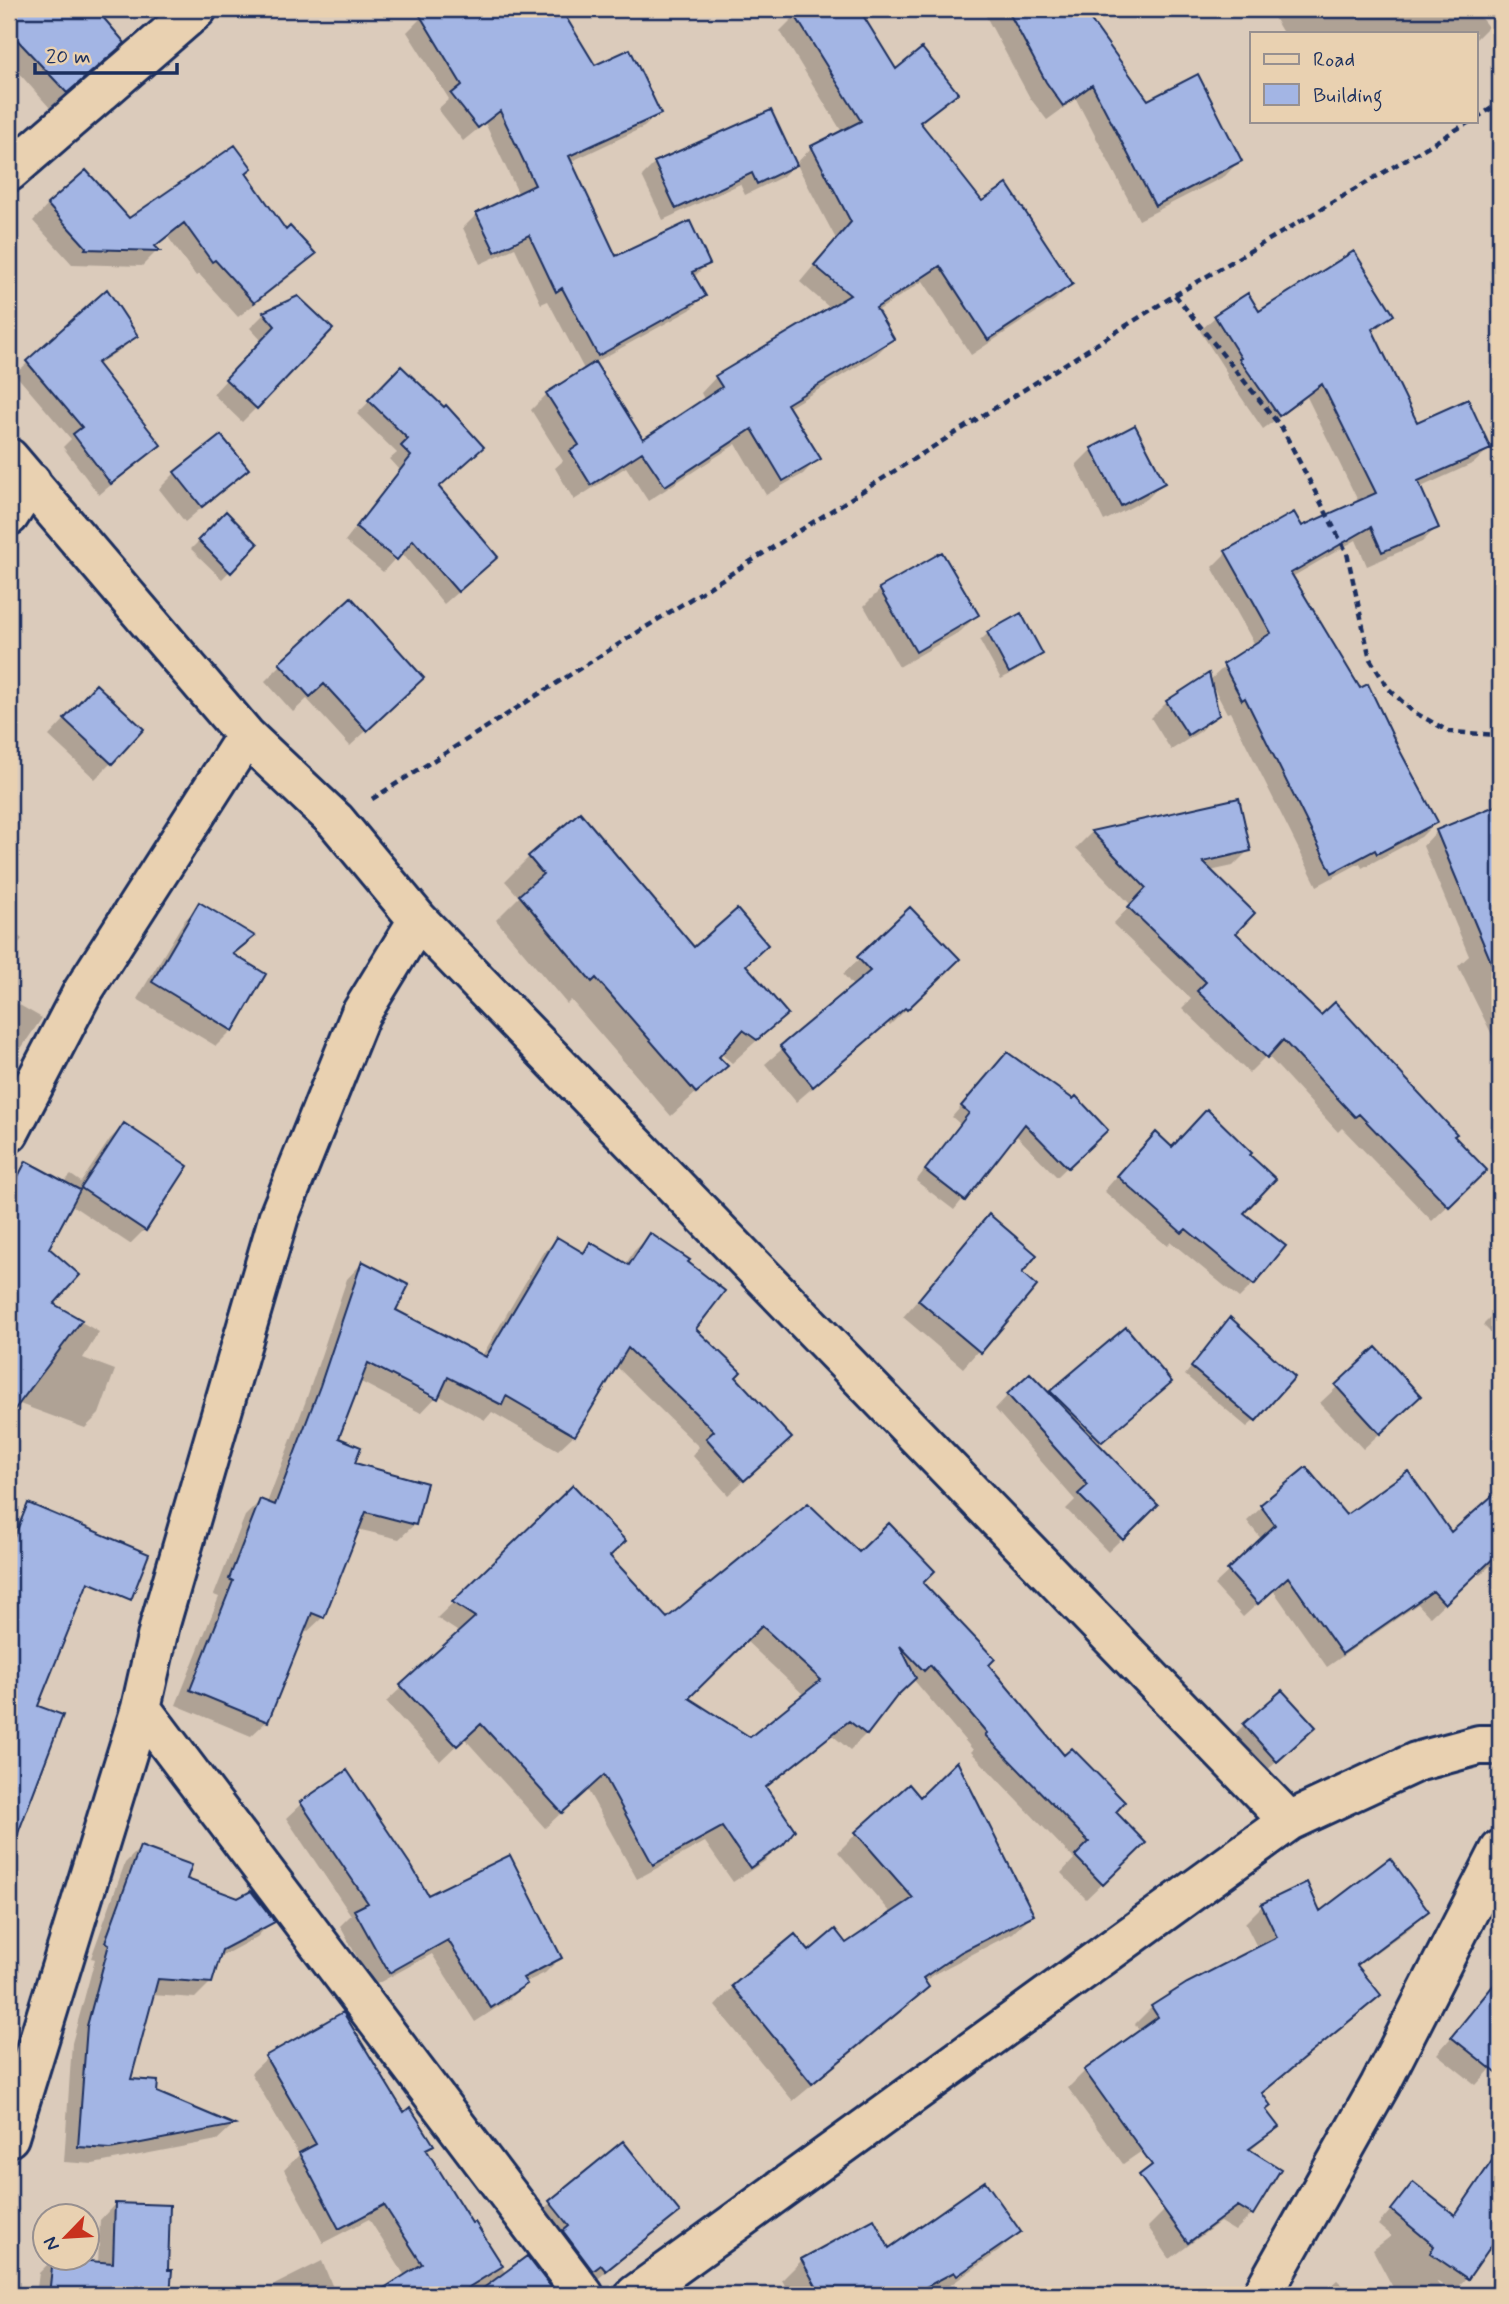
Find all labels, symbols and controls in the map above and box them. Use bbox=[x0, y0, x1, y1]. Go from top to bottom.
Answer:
scale bar bbox=[35, 32, 177, 76]
legend bbox=[1250, 32, 1478, 122]
text: 20 m bbox=[46, 43, 91, 71]
text: Road bbox=[1313, 46, 1355, 74]
text: Building bbox=[1313, 82, 1383, 112]
north arrow bbox=[32, 2202, 102, 2272]
text: N bbox=[38, 2233, 66, 2255]

